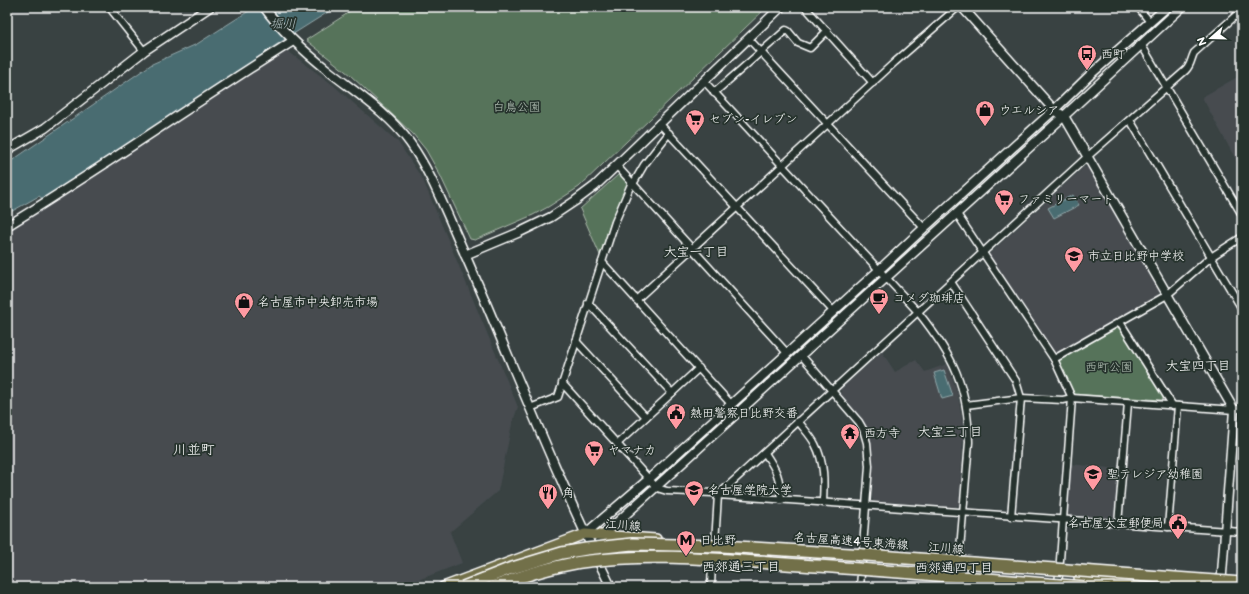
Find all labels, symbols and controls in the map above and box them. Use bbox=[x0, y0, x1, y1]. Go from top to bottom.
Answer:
water label: 堀川 bbox=[270, 16, 296, 32]
north arrow bbox=[1191, 18, 1231, 58]
text: N bbox=[1195, 35, 1210, 47]
bus stop icon: 西町 bbox=[1076, 43, 1098, 71]
place label: 西町 bbox=[1101, 47, 1125, 62]
shop icon: ウエルシア bbox=[974, 99, 996, 127]
park label: 白鳥公園 bbox=[493, 100, 541, 115]
place label: ウエルシア bbox=[999, 103, 1059, 118]
supermarket icon: セブン-イレブン bbox=[684, 108, 706, 136]
place label: セブン-イレブン bbox=[709, 112, 797, 127]
supermarket icon: ファミリーマート bbox=[993, 188, 1015, 216]
place label: ファミリーマート bbox=[1018, 192, 1114, 207]
district label: 大宝一丁目 bbox=[663, 244, 729, 260]
school or university icon: 市立日比野中学校 bbox=[1063, 245, 1085, 273]
place label: 市立日比野中学校 bbox=[1088, 249, 1184, 264]
cafe icon: コメダ珈琲店 bbox=[868, 287, 890, 315]
shop icon: 名古屋市中央卸売市場 bbox=[233, 291, 255, 319]
place label: コメダ珈琲店 bbox=[893, 291, 965, 306]
place label: 名古屋市中央卸売市場 bbox=[258, 295, 378, 310]
district label: 大宝四丁目 bbox=[1165, 358, 1231, 374]
park label: 西町公園 bbox=[1085, 360, 1133, 375]
public building icon: 熱田警察日比野交番 bbox=[665, 402, 687, 430]
place label: 熱田警察日比野交番 bbox=[690, 406, 798, 421]
temple icon: 西方寺 bbox=[839, 422, 861, 450]
district label: 大宝三丁目 bbox=[917, 424, 983, 440]
place label: 西方寺 bbox=[864, 426, 900, 441]
supermarket icon: ヤマナカ bbox=[583, 439, 605, 467]
district label: 川並町 bbox=[173, 441, 215, 458]
place label: ヤマナカ bbox=[608, 443, 656, 458]
school or university icon: 聖テレジア幼稚園 bbox=[1082, 463, 1104, 491]
place label: 聖テレジア幼稚園 bbox=[1107, 467, 1203, 482]
school or university icon: 名古屋学院大学 bbox=[683, 479, 705, 507]
restaurant icon: 角 bbox=[537, 482, 559, 510]
place label: 名古屋学院大学 bbox=[708, 483, 792, 498]
place label: 角 bbox=[562, 486, 574, 501]
public building icon: 名古屋大宝郵便局 bbox=[1167, 512, 1189, 540]
place label: 名古屋大宝郵便局 bbox=[1068, 516, 1164, 531]
street label: 江川線 bbox=[604, 517, 641, 534]
metro station icon: 日比野 bbox=[675, 529, 697, 557]
street label: 名古屋高速4号東海線 bbox=[793, 530, 909, 553]
place label: 日比野 bbox=[700, 533, 736, 548]
street label: 江川線 bbox=[927, 540, 964, 557]
district label: 西郊通三丁目 bbox=[702, 559, 780, 575]
district label: 西郊通四丁目 bbox=[915, 560, 993, 576]

